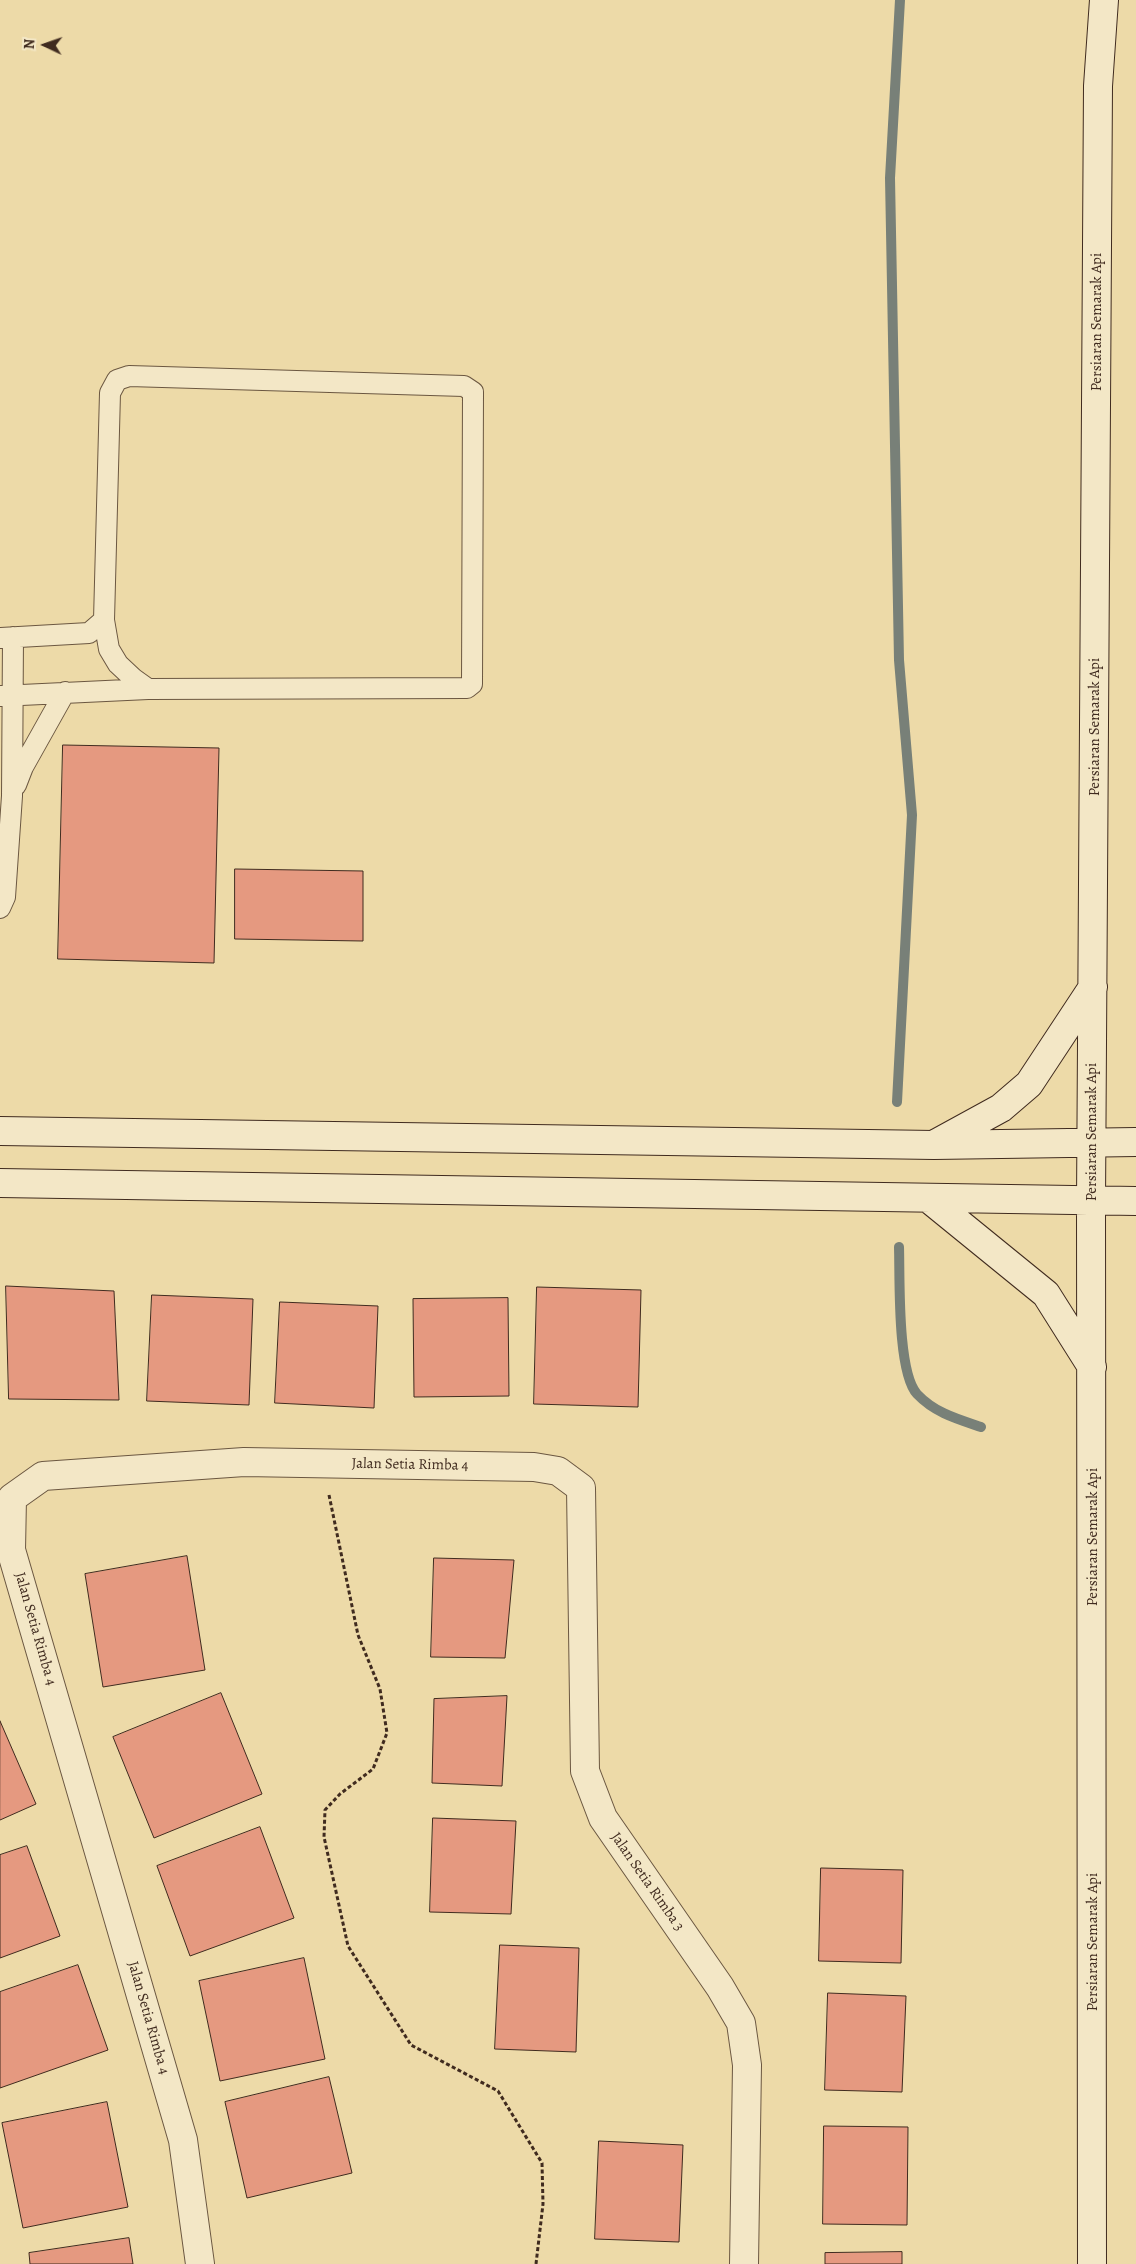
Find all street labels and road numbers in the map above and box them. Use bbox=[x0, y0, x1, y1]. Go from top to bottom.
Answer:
street label: Persiaran Semarak Api bbox=[1088, 253, 1106, 391]
street label: Persiaran Semarak Api bbox=[1086, 658, 1104, 796]
street label: Persiaran Semarak Api bbox=[1083, 1063, 1101, 1201]
street label: Jalan Setia Rimba 4 bbox=[351, 1455, 469, 1475]
street label: Persiaran Semarak Api bbox=[1084, 1468, 1102, 1606]
street label: Jalan Setia Rimba 4 bbox=[10, 1570, 60, 1688]
street label: Jalan Setia Rimba 3 bbox=[606, 1829, 688, 1935]
street label: Persiaran Semarak Api bbox=[1084, 1873, 1102, 2011]
street label: Jalan Setia Rimba 4 bbox=[123, 1959, 173, 2077]

